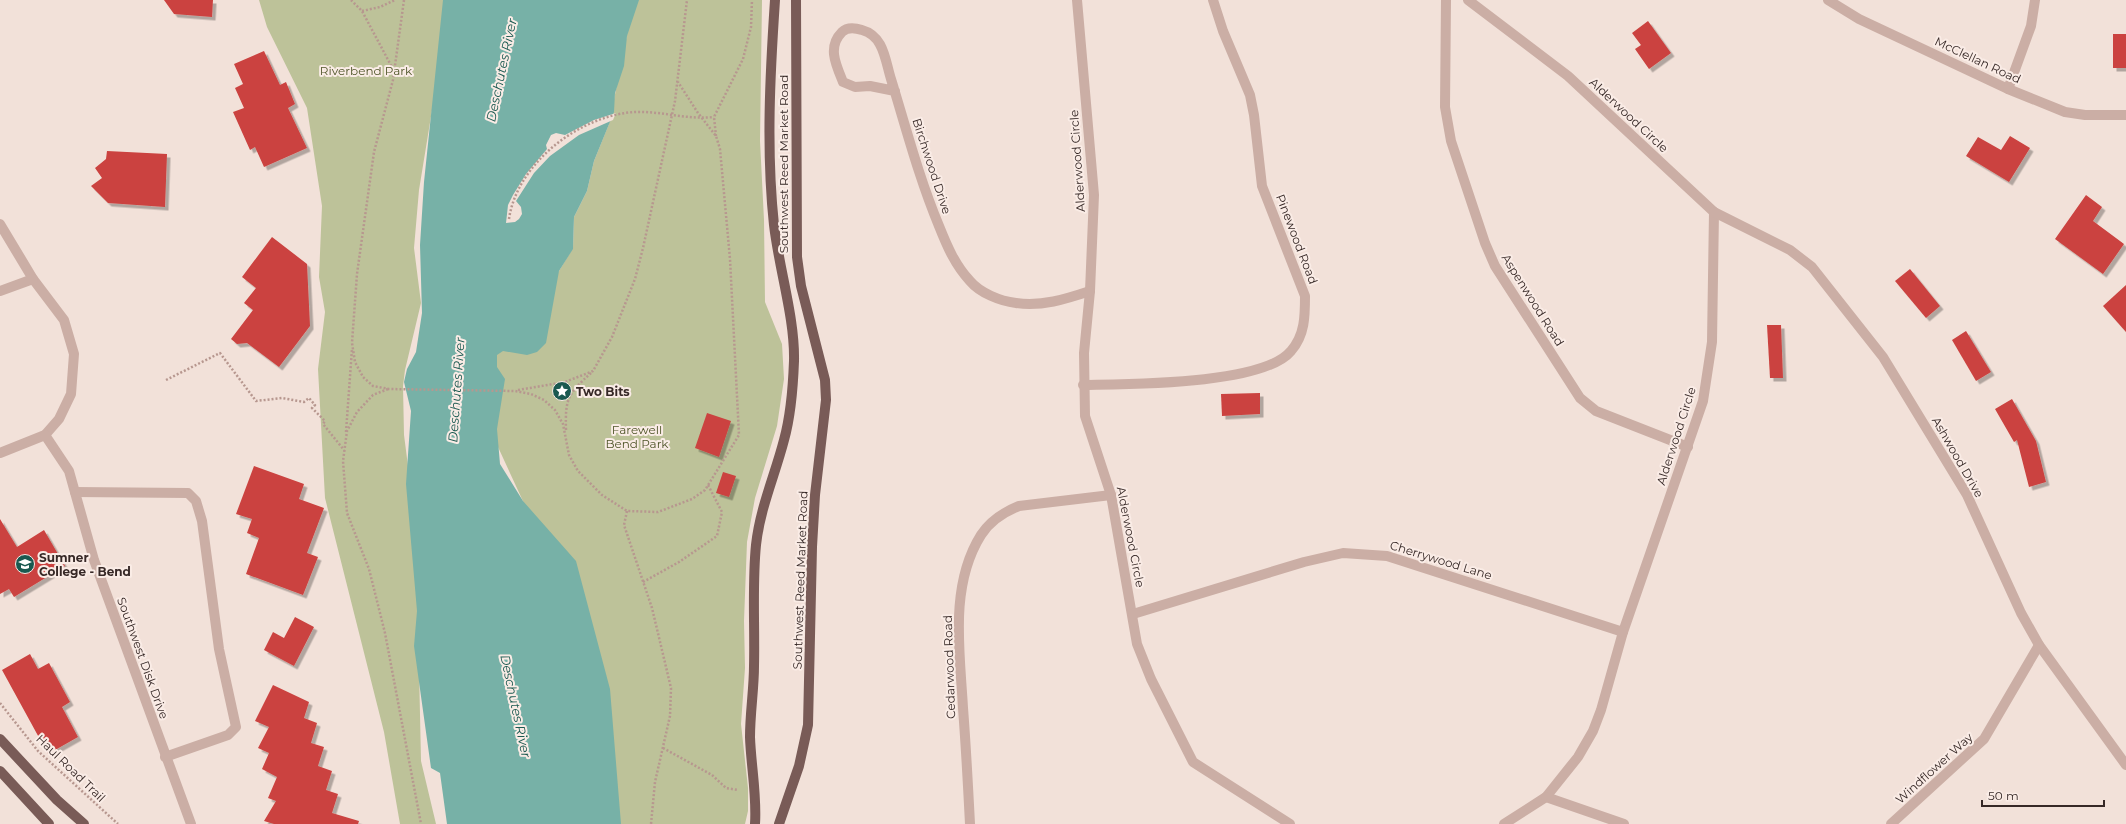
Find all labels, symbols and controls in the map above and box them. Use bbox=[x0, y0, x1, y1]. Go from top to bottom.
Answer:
water label: Deschutes River bbox=[482, 16, 520, 123]
street label: McClellan Road bbox=[1933, 33, 2023, 87]
park label: Riverbend Park bbox=[320, 63, 413, 78]
street label: Southwest Reed Market Road bbox=[776, 75, 791, 253]
street label: Alderwood Circle bbox=[1586, 75, 1672, 155]
street label: Alderwood Circle bbox=[1066, 109, 1088, 213]
street label: Birchwood Drive bbox=[909, 116, 955, 216]
street label: Pinewood Road bbox=[1273, 192, 1321, 286]
street label: Aspenwood Road bbox=[1499, 251, 1567, 349]
water label: Deschutes River bbox=[444, 336, 468, 443]
place icon: Two Bits bbox=[551, 380, 573, 402]
place label: Two Bits bbox=[576, 384, 630, 399]
street label: Alderwood Circle bbox=[1653, 385, 1699, 487]
street label: Ashwood Drive bbox=[1929, 414, 1987, 500]
park label: Farewell Bend Park bbox=[605, 422, 669, 451]
street label: Alderwood Circle bbox=[1114, 485, 1148, 589]
street label: Southwest Reed Market Road bbox=[789, 490, 811, 670]
street label: Cherrywood Lane bbox=[1388, 537, 1494, 583]
place label: Sumner College - Bend bbox=[39, 550, 131, 579]
school or university icon: Sumner College - Bend bbox=[14, 553, 36, 575]
street label: Southwest Disk Drive bbox=[114, 595, 172, 721]
street label: Cedarwood Road bbox=[940, 615, 958, 719]
water label: Deschutes River bbox=[497, 653, 535, 760]
street label: Windflower Way bbox=[1892, 729, 1976, 807]
street label: Haul Road Trail bbox=[33, 731, 109, 805]
scale bar bbox=[1982, 782, 2104, 808]
text: 50 m bbox=[1988, 788, 2019, 803]

